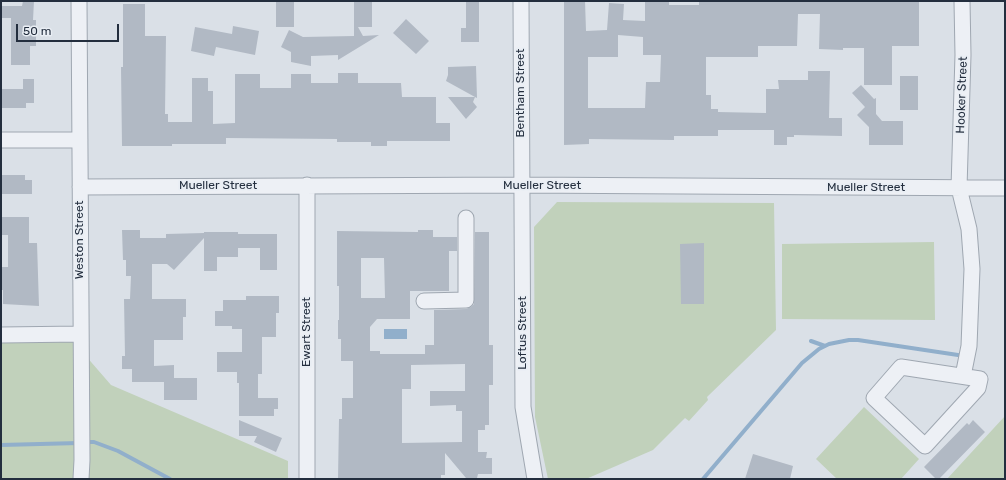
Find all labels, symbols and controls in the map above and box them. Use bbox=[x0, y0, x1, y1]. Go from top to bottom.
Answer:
scale bar bbox=[18, 16, 121, 42]
text: 50 m bbox=[23, 24, 51, 38]
street label: Bentham Street bbox=[514, 49, 528, 137]
street label: Hooker Street bbox=[953, 56, 971, 134]
street label: Mueller Street bbox=[179, 179, 257, 193]
street label: Mueller Street bbox=[503, 179, 581, 193]
street label: Mueller Street bbox=[827, 181, 905, 195]
street label: Weston Street bbox=[73, 201, 87, 279]
street label: Loftus Street bbox=[516, 296, 530, 370]
street label: Ewart Street bbox=[300, 297, 314, 367]

